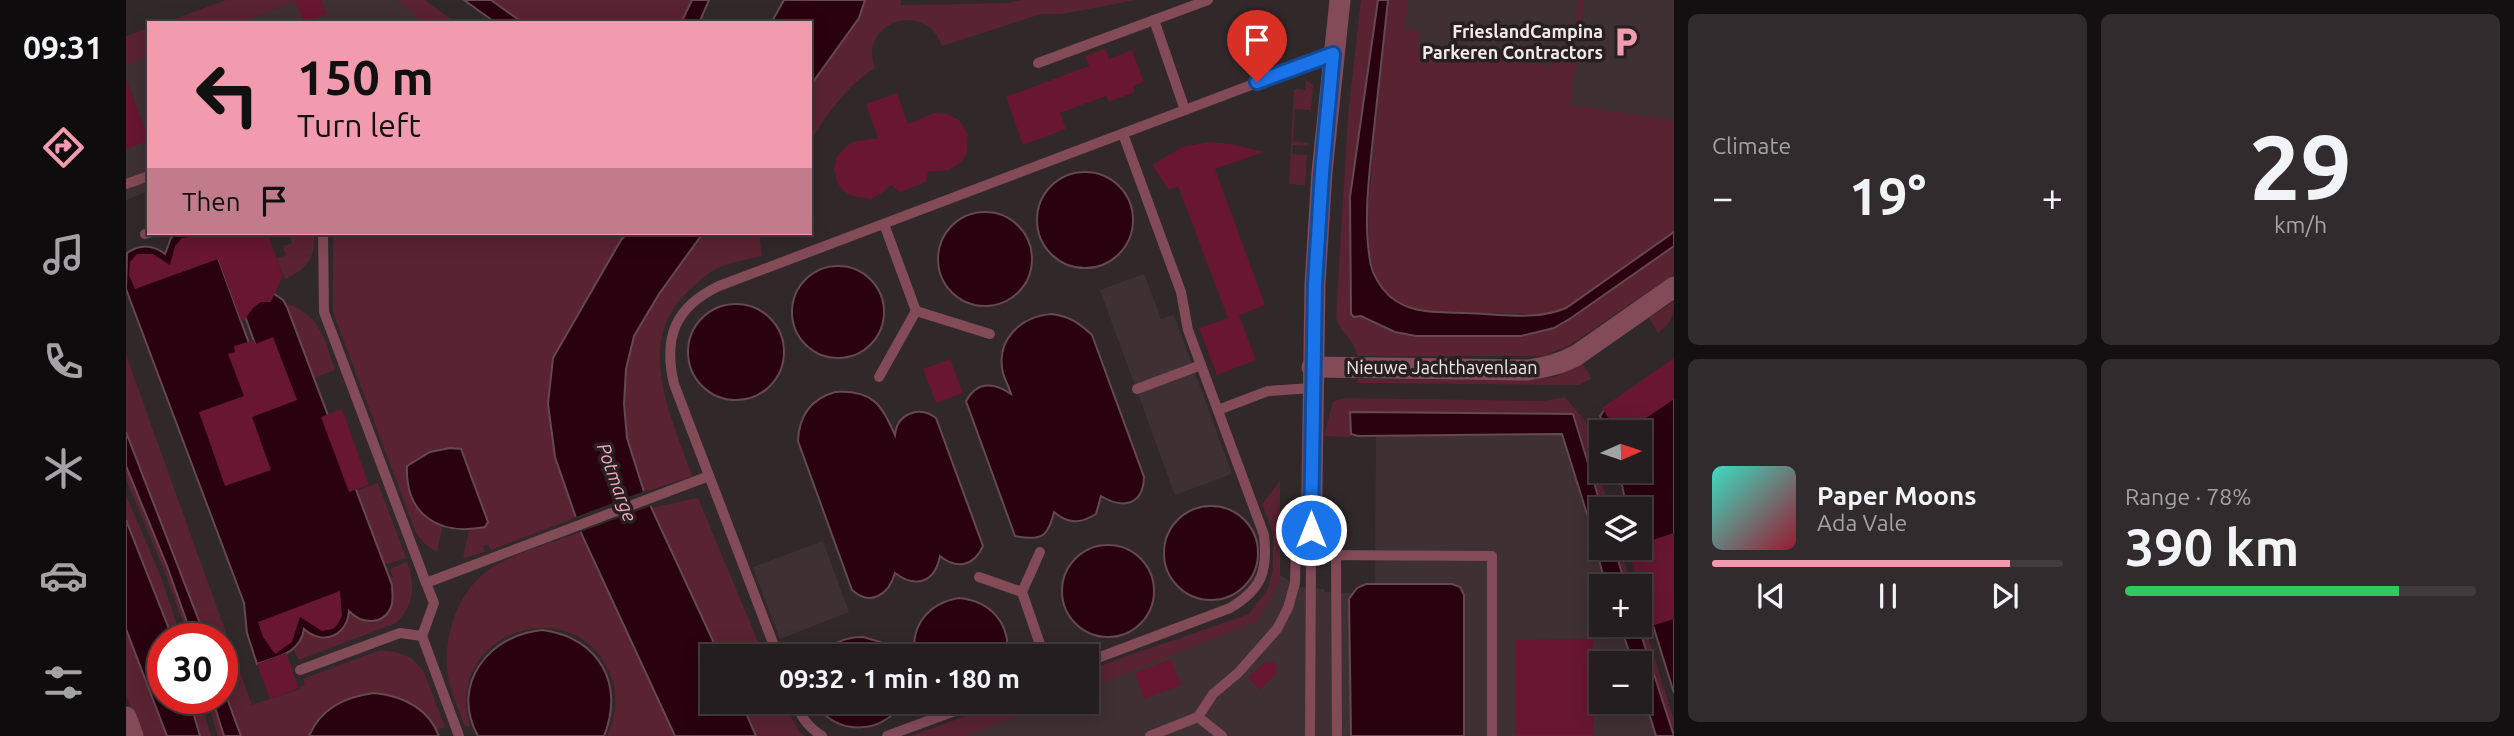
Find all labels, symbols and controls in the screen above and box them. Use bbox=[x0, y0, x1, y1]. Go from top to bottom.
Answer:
pin bbox=[1227, 10, 1287, 82]
icon: arrive bbox=[1238, 21, 1276, 59]
place label: FrieslandCampina Parkeren Contractors bbox=[1422, 21, 1603, 62]
parking icon: FrieslandCampina Parkeren Contractors bbox=[1609, 25, 1643, 59]
text: 09:31 bbox=[23, 29, 103, 65]
icon: left bbox=[182, 49, 273, 140]
text: 150 m bbox=[297, 49, 434, 104]
text: Turn left bbox=[297, 107, 421, 143]
text: 29 bbox=[2249, 115, 2352, 217]
icon: directions bbox=[39, 123, 88, 172]
text: Climate bbox=[1712, 133, 1791, 158]
text: 19° bbox=[1849, 167, 1926, 225]
text: − bbox=[1712, 176, 1733, 218]
text: + bbox=[2042, 176, 2063, 218]
icon: arrive bbox=[255, 182, 293, 220]
text: Then bbox=[182, 187, 241, 216]
text: km/h bbox=[2274, 212, 2327, 237]
icon: music bbox=[39, 230, 88, 279]
icon: phone bbox=[39, 337, 88, 386]
street label: Nieuwe Jachthavenlaan bbox=[1346, 357, 1538, 377]
north arrow bbox=[1589, 420, 1652, 483]
map controls bbox=[1589, 420, 1652, 714]
water label: Potmarge bbox=[593, 440, 641, 525]
icon: climate bbox=[39, 444, 88, 493]
text: Paper Moons bbox=[1817, 481, 1976, 510]
text: Range · 78% bbox=[2125, 484, 2252, 509]
position arrow bbox=[1274, 493, 1348, 567]
button: layers bbox=[1589, 497, 1652, 560]
text: Ada Vale bbox=[1817, 510, 1907, 535]
text: 390 km bbox=[2125, 518, 2299, 576]
icon: car bbox=[39, 551, 88, 600]
button: + bbox=[1589, 574, 1652, 637]
icon: previous bbox=[1752, 577, 1790, 615]
icon: pause bbox=[1869, 577, 1907, 615]
icon: next bbox=[1986, 577, 2024, 615]
speed limit sign: 30 bbox=[147, 623, 238, 714]
button: − bbox=[1589, 651, 1652, 714]
icon: filters bbox=[39, 658, 88, 707]
text: 09:32 · 1 min · 180 m bbox=[779, 664, 1020, 693]

